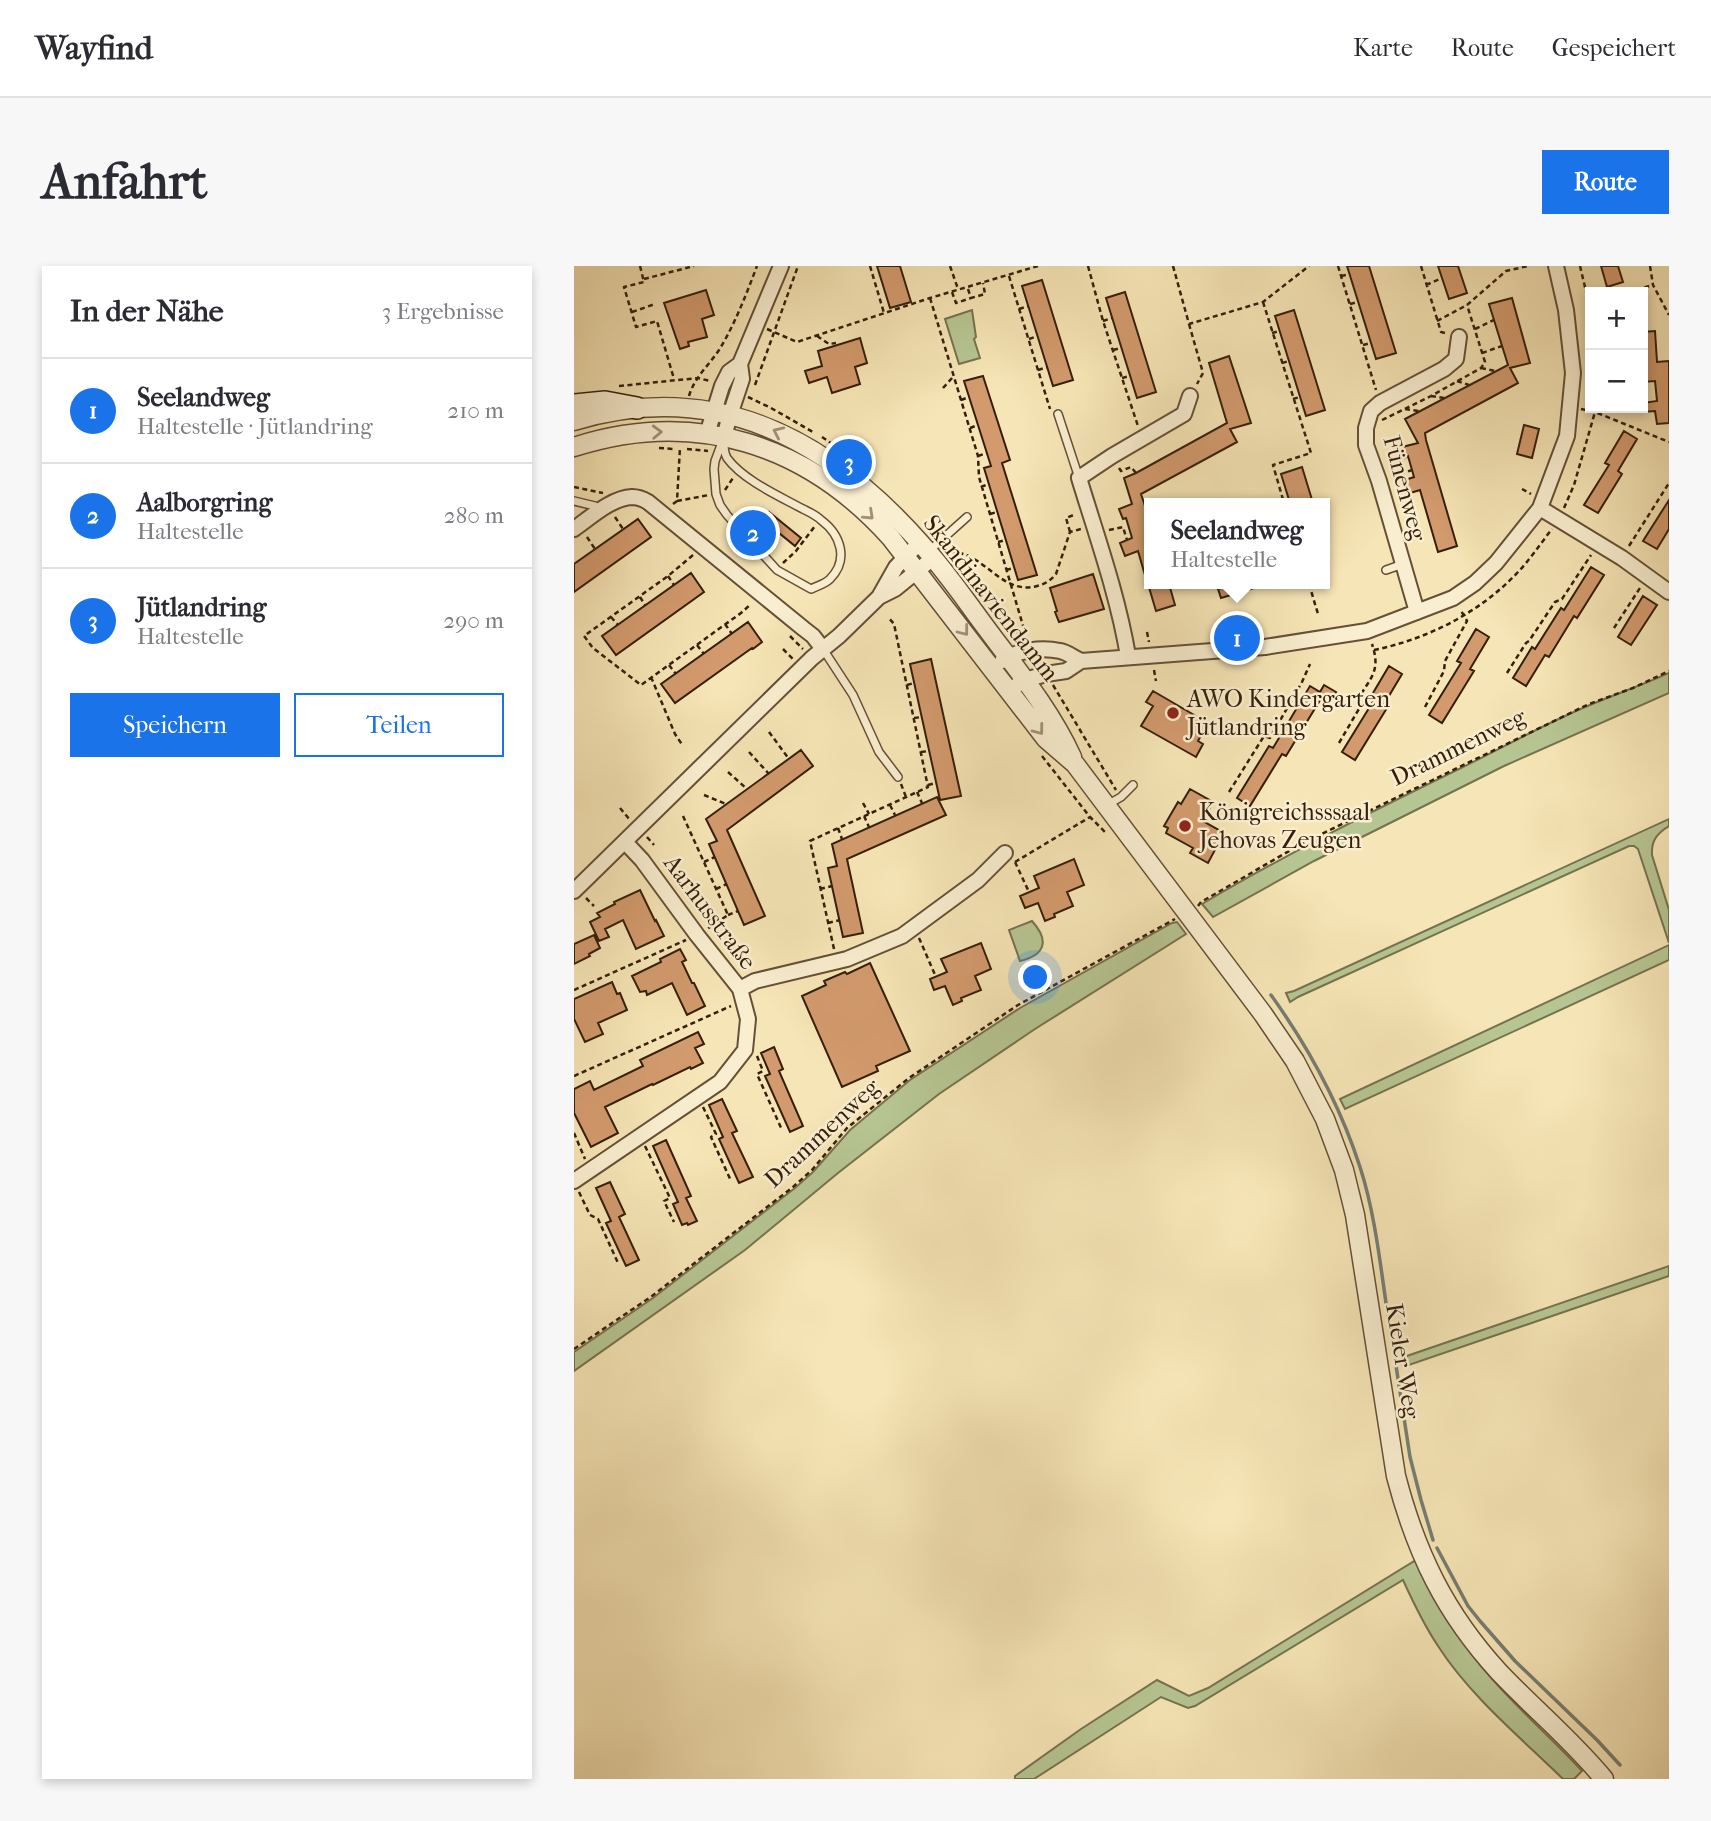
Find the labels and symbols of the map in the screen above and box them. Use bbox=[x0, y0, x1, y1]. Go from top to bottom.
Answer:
one-way arrow bbox=[652, 425, 663, 440]
one-way arrow bbox=[773, 426, 785, 440]
street label: Fünenweg bbox=[1378, 432, 1433, 545]
pin: 3 bbox=[826, 436, 872, 488]
one-way arrow bbox=[861, 506, 874, 519]
pin: 2 bbox=[730, 507, 776, 559]
street label: Skandinaviendamm bbox=[917, 509, 1065, 687]
pin: 1 bbox=[1214, 612, 1260, 664]
one-way arrow bbox=[955, 623, 968, 635]
place label: AWO Kindergarten Jütlandring bbox=[1185, 685, 1390, 741]
street label: Drammenweg bbox=[1386, 702, 1531, 792]
marker: AWO Kindergarten Jütlandring bbox=[1165, 705, 1181, 721]
one-way arrow bbox=[1031, 722, 1044, 735]
place label: Königreichsssaal Jehovas Zeugen bbox=[1197, 798, 1371, 854]
marker: Königreichsssaal Jehovas Zeugen bbox=[1177, 818, 1193, 834]
street label: Aarhusstraße bbox=[657, 848, 762, 975]
your location bbox=[1018, 960, 1052, 994]
street label: Drammenweg bbox=[759, 1072, 886, 1193]
street label: Kieler Weg bbox=[1380, 1301, 1426, 1422]

